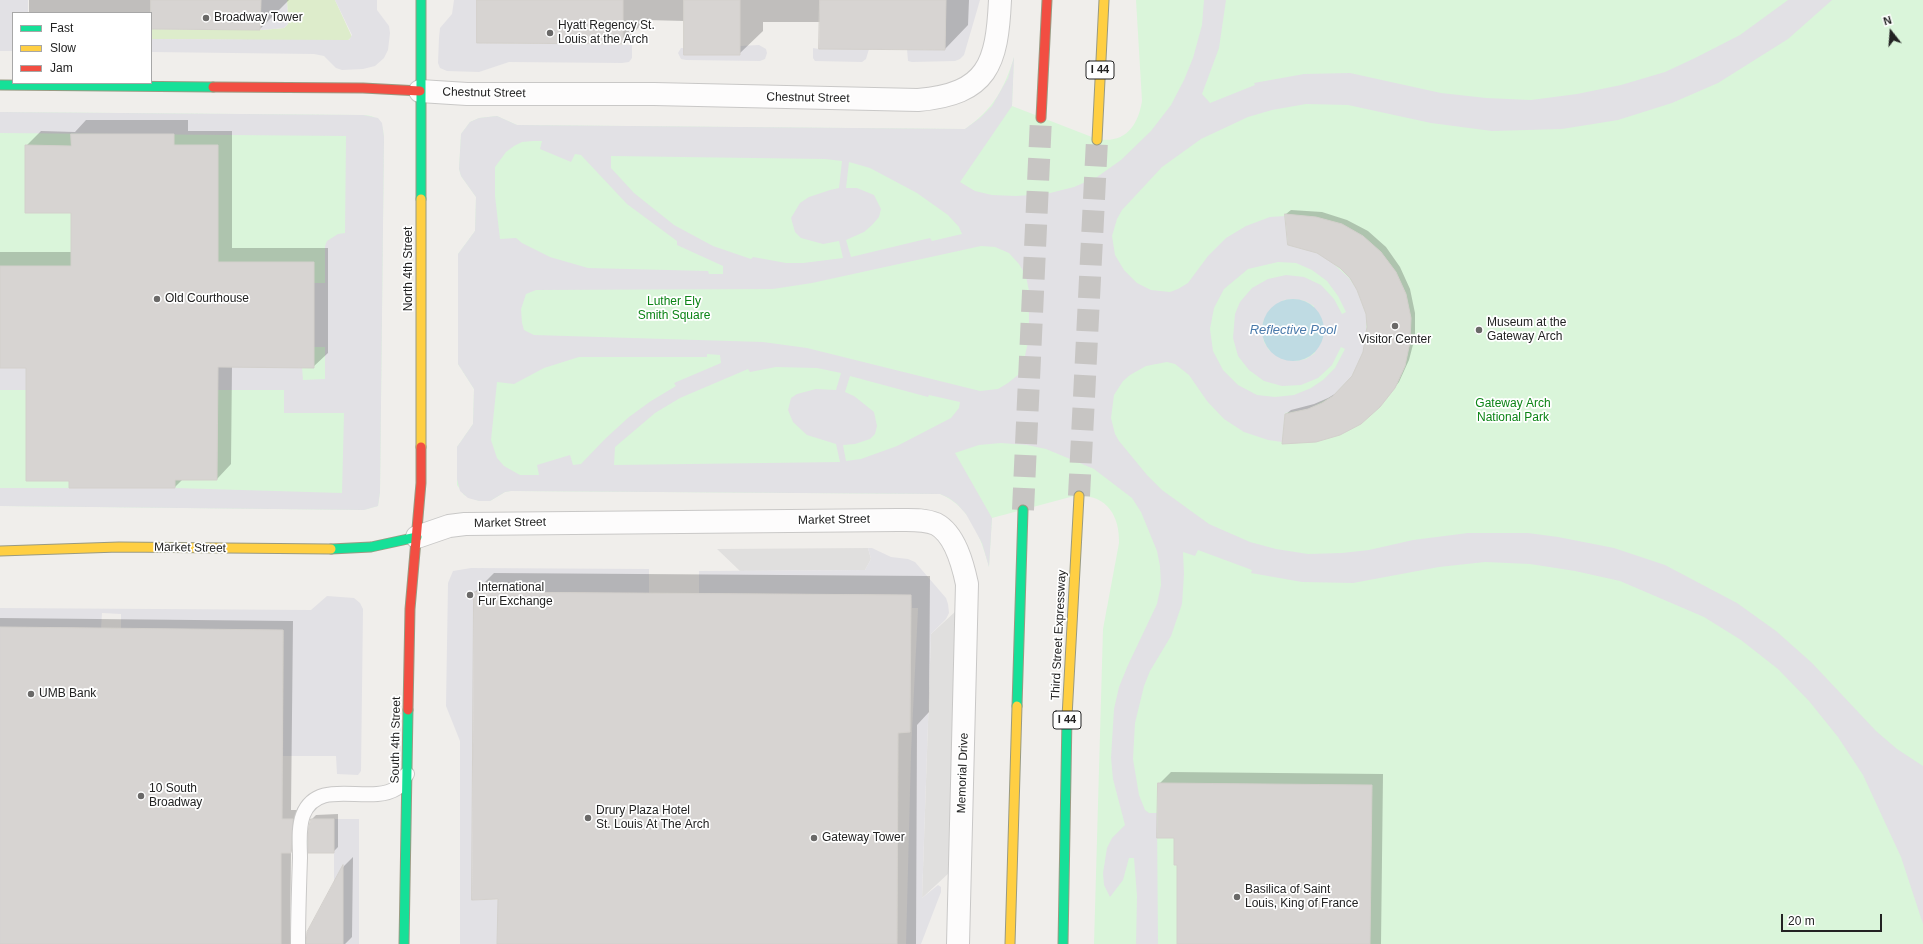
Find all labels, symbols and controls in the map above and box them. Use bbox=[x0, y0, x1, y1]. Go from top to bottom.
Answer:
place label: Broadway Tower bbox=[214, 11, 303, 25]
legend bbox=[12, 12, 152, 84]
north arrow bbox=[1871, 12, 1911, 52]
marker: Broadway Tower bbox=[201, 13, 211, 23]
text: N bbox=[1882, 14, 1893, 27]
place label: Hyatt Regency St. Louis at the Arch bbox=[558, 19, 655, 47]
text: Fast bbox=[50, 21, 73, 35]
marker: Hyatt Regency St. Louis at the Arch bbox=[545, 28, 555, 38]
text: Slow bbox=[50, 41, 76, 55]
text: Jam bbox=[50, 61, 73, 75]
road number: I 44 bbox=[1086, 61, 1114, 79]
street label: Chestnut Street bbox=[442, 85, 526, 101]
street label: Chestnut Street bbox=[766, 90, 850, 106]
street label: North 4th Street bbox=[402, 227, 416, 311]
place label: Old Courthouse bbox=[165, 292, 249, 306]
marker: Old Courthouse bbox=[152, 294, 162, 304]
park label: Luther Ely Smith Square bbox=[638, 295, 710, 323]
place label: Museum at the Gateway Arch bbox=[1487, 316, 1566, 344]
marker: Visitor Center bbox=[1390, 321, 1400, 331]
water label: Reflective Pool bbox=[1250, 322, 1336, 338]
marker: Museum at the Gateway Arch bbox=[1474, 325, 1484, 335]
place label: Visitor Center bbox=[1359, 333, 1431, 347]
park label: Gateway Arch National Park bbox=[1475, 397, 1551, 425]
street label: Market Street bbox=[798, 512, 870, 528]
street label: Market Street bbox=[474, 515, 546, 531]
street label: Market Street bbox=[154, 540, 226, 556]
street label: Third Street Expressway bbox=[1048, 569, 1070, 701]
place label: International Fur Exchange bbox=[478, 581, 553, 609]
marker: International Fur Exchange bbox=[465, 590, 475, 600]
place label: UMB Bank bbox=[39, 687, 96, 701]
marker: UMB Bank bbox=[26, 689, 36, 699]
street label: South 4th Street bbox=[388, 697, 404, 783]
road number: I 44 bbox=[1053, 711, 1081, 729]
street label: Memorial Drive bbox=[954, 732, 972, 814]
place label: 10 South Broadway bbox=[149, 782, 202, 810]
marker: 10 South Broadway bbox=[136, 791, 146, 801]
place label: Drury Plaza Hotel St. Louis At The Arch bbox=[596, 804, 709, 832]
marker: Drury Plaza Hotel St. Louis At The Arch bbox=[583, 813, 593, 823]
place label: Gateway Tower bbox=[822, 831, 905, 845]
marker: Gateway Tower bbox=[809, 833, 819, 843]
place label: Basilica of Saint Louis, King of France bbox=[1245, 883, 1358, 911]
marker: Basilica of Saint Louis, King of France bbox=[1232, 892, 1242, 902]
scale bar bbox=[1783, 906, 1884, 932]
text: 20 m bbox=[1788, 914, 1815, 928]

